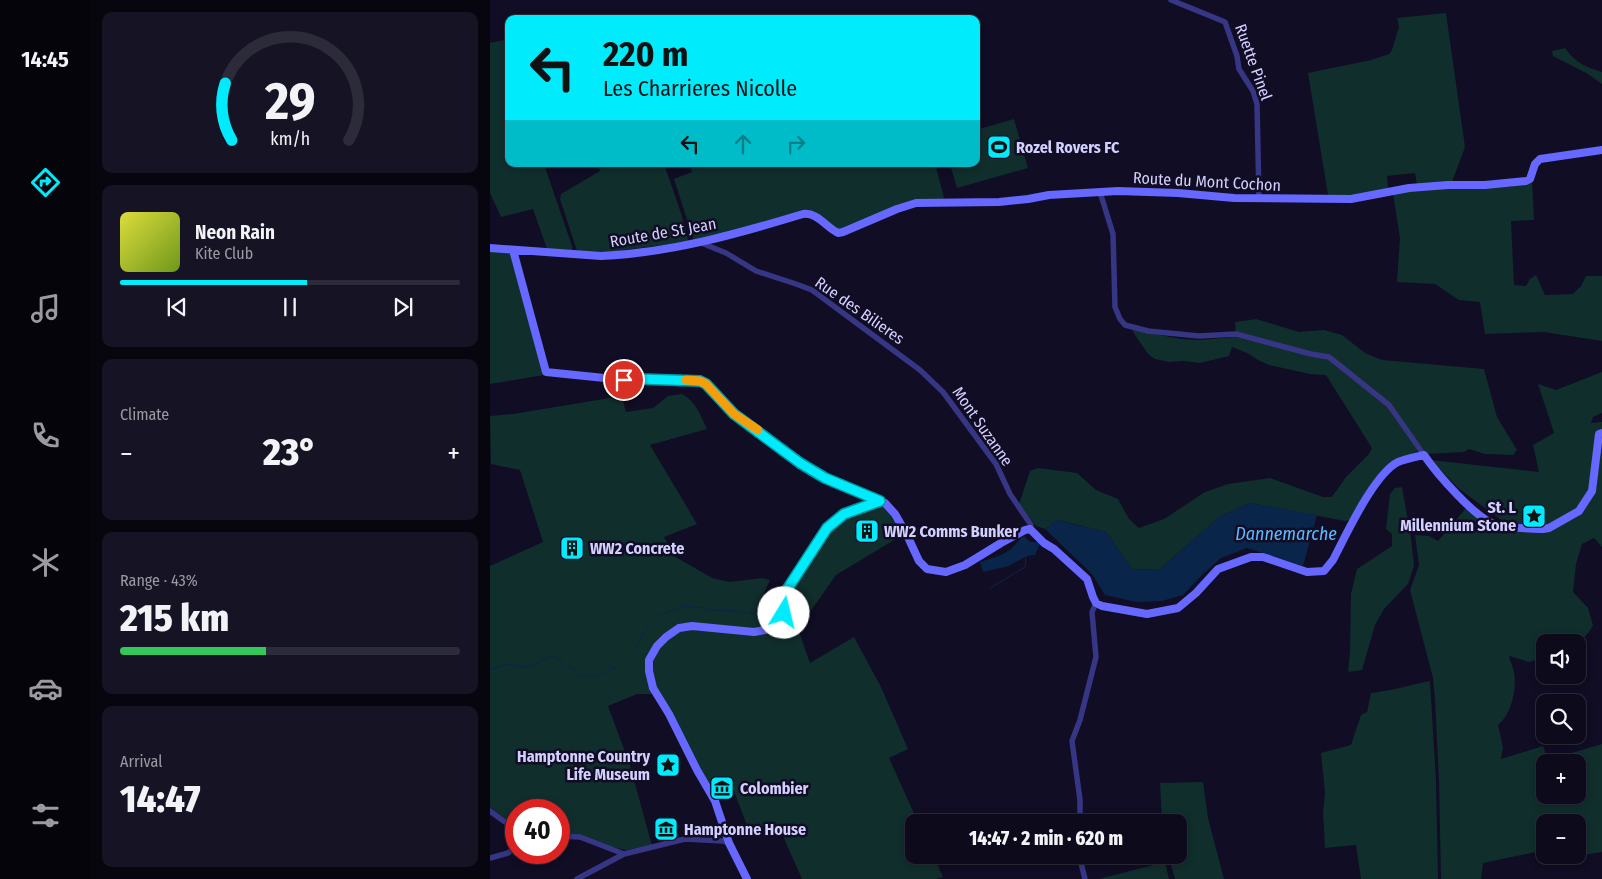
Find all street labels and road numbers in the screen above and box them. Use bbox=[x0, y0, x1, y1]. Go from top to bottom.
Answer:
street label: Ruette Pinel bbox=[1231, 21, 1276, 103]
street label: Route du Mont Cochon bbox=[1132, 168, 1281, 195]
street label: Route de St Jean bbox=[609, 214, 718, 251]
street label: Rue des Bilieres bbox=[811, 273, 908, 348]
street label: Mont Suzanne bbox=[948, 383, 1017, 470]

